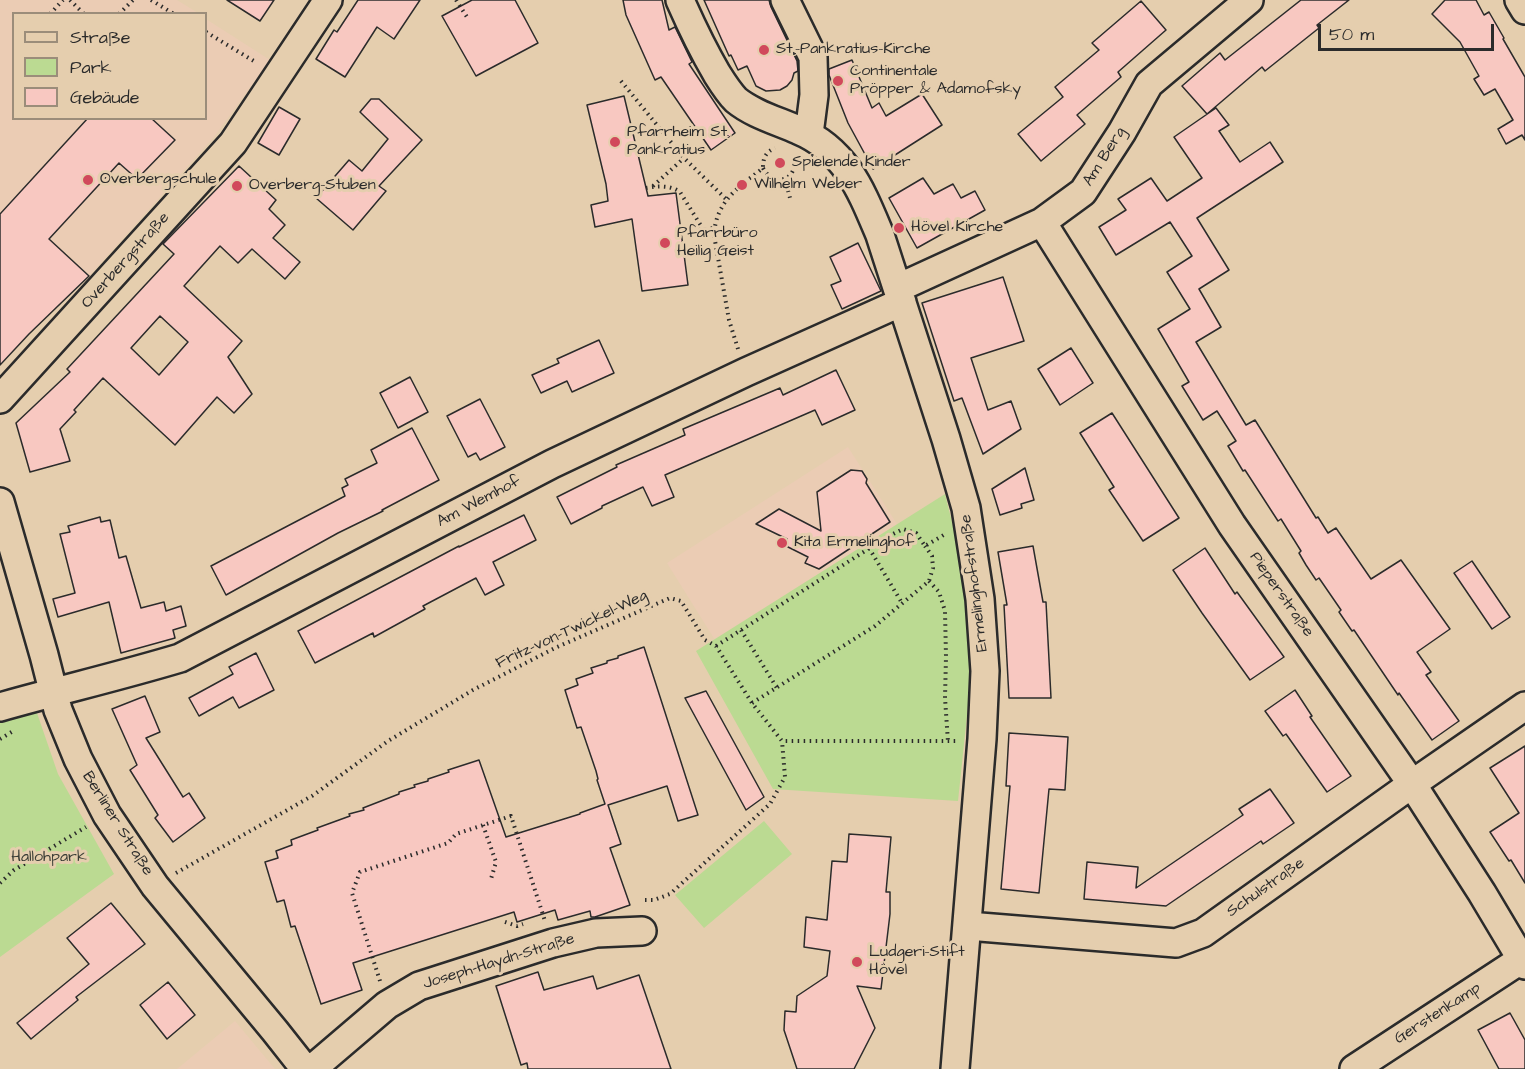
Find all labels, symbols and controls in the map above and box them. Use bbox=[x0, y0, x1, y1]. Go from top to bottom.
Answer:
legend bbox=[12, 12, 207, 120]
scale bar bbox=[1321, 12, 1496, 50]
text: 50 m bbox=[1329, 22, 1374, 47]
text: Straße bbox=[70, 25, 130, 50]
place label: St.-Pankratius-Kirche bbox=[776, 40, 931, 60]
marker: St.-Pankratius-Kirche bbox=[757, 43, 771, 57]
text: Park bbox=[70, 55, 112, 80]
place label: Continentale Pröpper & Adamofsky bbox=[850, 62, 1021, 100]
marker: Continentale Pröpper & Adamofsky bbox=[831, 74, 845, 88]
text: Gebäude bbox=[70, 85, 140, 110]
place label: Pfarrheim St. Pankratius bbox=[627, 123, 729, 161]
street label: Am Berg bbox=[1079, 124, 1131, 190]
marker: Pfarrheim St. Pankratius bbox=[608, 135, 622, 149]
place label: Spielende Kinder bbox=[792, 153, 910, 173]
marker: Spielende Kinder bbox=[773, 156, 787, 170]
place label: Overbergschule bbox=[100, 170, 217, 190]
marker: Overbergschule bbox=[81, 173, 95, 187]
place label: Wilhelm Weber bbox=[754, 175, 862, 195]
place label: Overberg-Stuben bbox=[249, 176, 376, 196]
marker: Wilhelm Weber bbox=[735, 178, 749, 192]
marker: Overberg-Stuben bbox=[230, 179, 244, 193]
street label: Overbergstraße bbox=[78, 209, 174, 313]
place label: Hövel Kirche bbox=[911, 218, 1003, 238]
marker: Hövel Kirche bbox=[892, 221, 906, 235]
place label: Pfarrbüro Heilig Geist bbox=[677, 224, 757, 262]
marker: Pfarrbüro Heilig Geist bbox=[658, 236, 672, 250]
street label: Am Wemhof bbox=[434, 472, 524, 532]
street label: Ermelinghofstraße bbox=[957, 513, 993, 653]
place label: Kita Ermelinghof bbox=[794, 533, 914, 553]
marker: Kita Ermelinghof bbox=[775, 536, 789, 550]
street label: Pieperstraße bbox=[1245, 549, 1317, 641]
street label: Fritz-von-Twickel-Weg bbox=[493, 586, 651, 674]
street label: Berliner Straße bbox=[77, 768, 157, 880]
park label: Hallohpark bbox=[11, 848, 87, 868]
street label: Schulstraße bbox=[1223, 854, 1309, 922]
street label: Joseph-Haydn-Straße bbox=[421, 930, 577, 994]
place label: Ludgeri-Stift Hövel bbox=[869, 943, 965, 981]
marker: Ludgeri-Stift Hövel bbox=[850, 955, 864, 969]
street label: Gerstenkamp bbox=[1391, 979, 1485, 1049]

